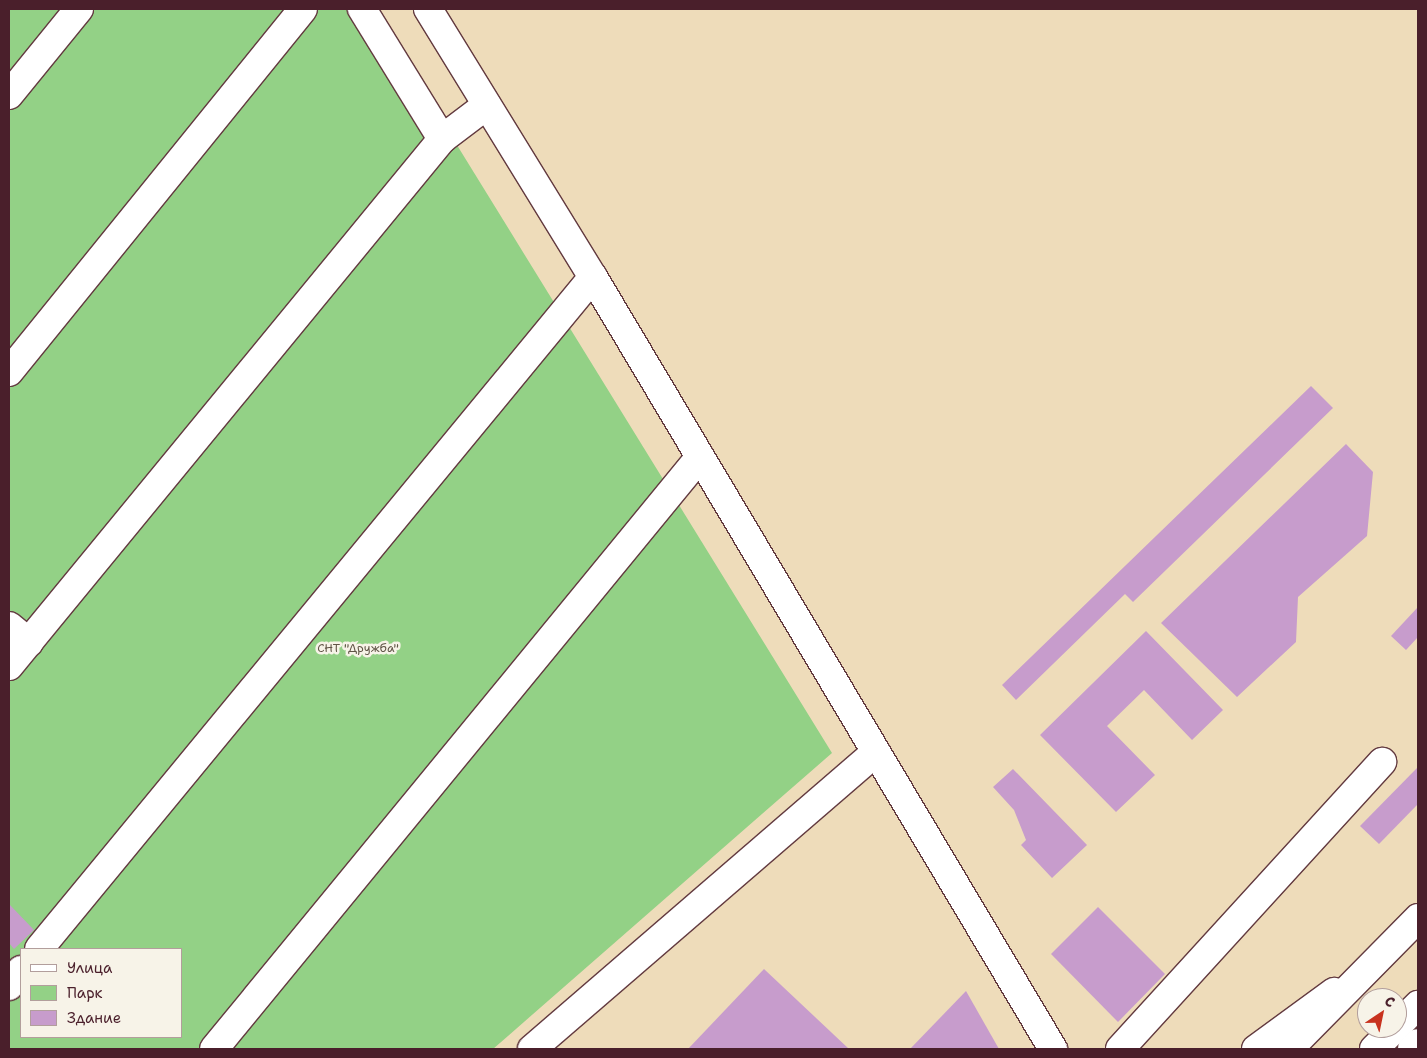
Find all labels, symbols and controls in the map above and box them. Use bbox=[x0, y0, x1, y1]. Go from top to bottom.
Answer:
park label: СНТ "Дружба" bbox=[317, 642, 399, 656]
legend bbox=[20, 948, 182, 1038]
text: Улица bbox=[67, 958, 112, 978]
text: Парк bbox=[67, 983, 103, 1003]
north arrow bbox=[1357, 988, 1407, 1038]
text: С bbox=[1381, 992, 1398, 1011]
text: Здание bbox=[67, 1008, 121, 1028]

